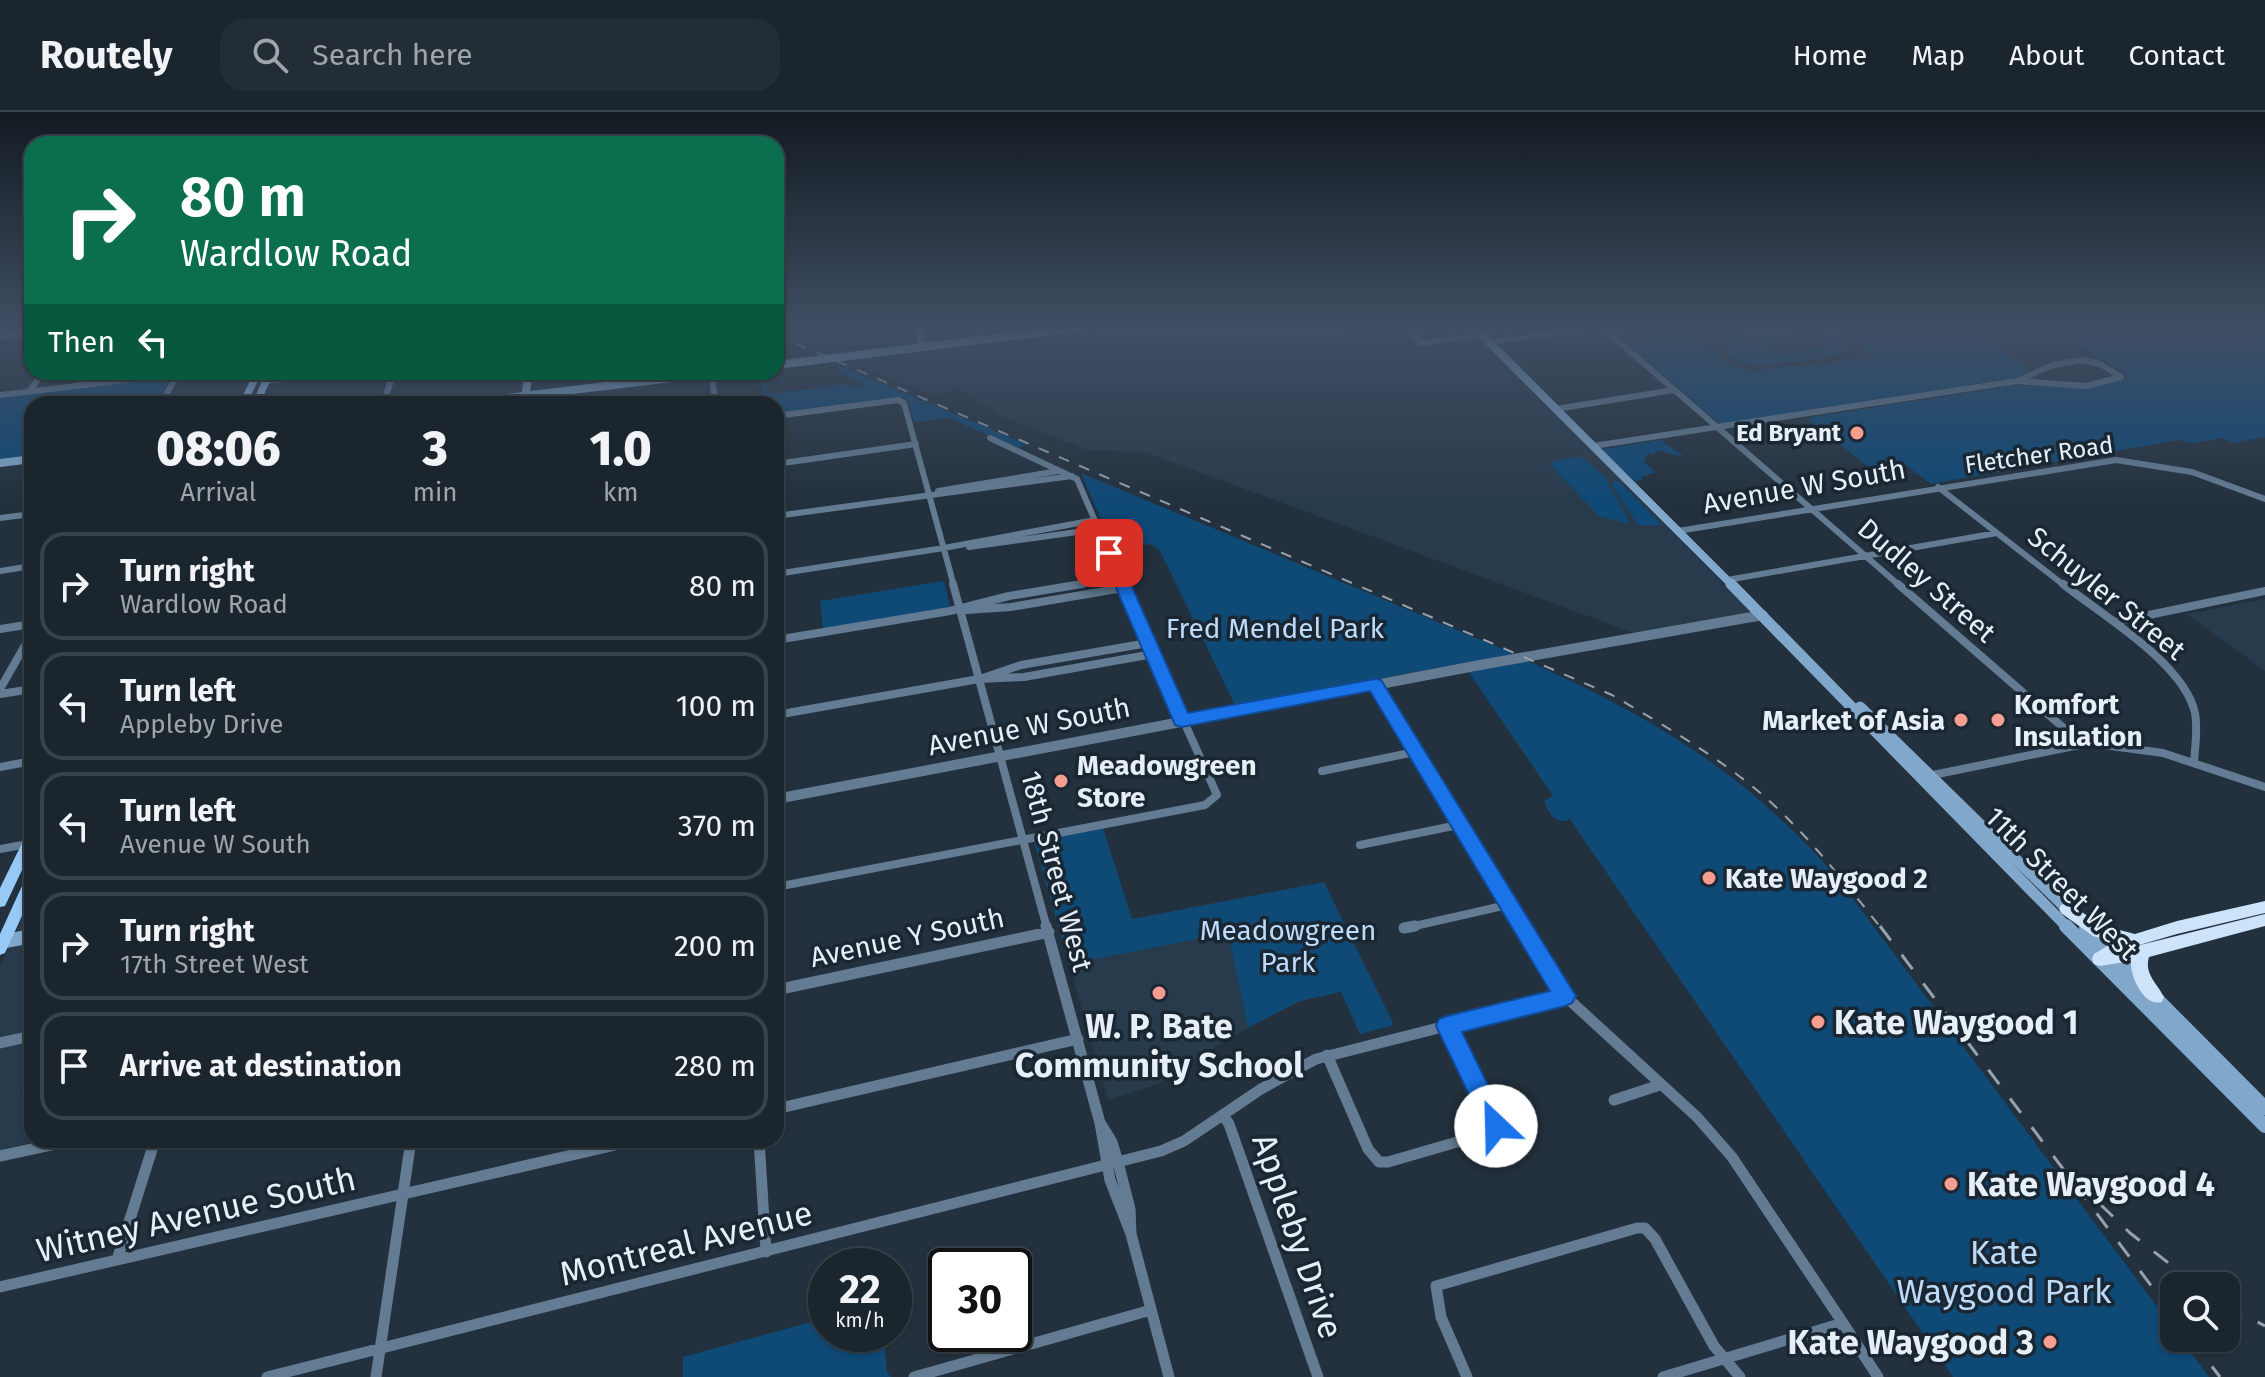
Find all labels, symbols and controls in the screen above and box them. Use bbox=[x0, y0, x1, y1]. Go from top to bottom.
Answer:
search box bbox=[220, 19, 780, 91]
text: Routely bbox=[40, 32, 172, 78]
icon: search bbox=[248, 33, 292, 77]
text: Search here bbox=[312, 37, 473, 73]
text: Home bbox=[1793, 39, 1867, 72]
text: Map bbox=[1911, 39, 1965, 72]
text: About bbox=[2009, 39, 2084, 72]
text: Contact bbox=[2128, 39, 2225, 72]
text: 80 m bbox=[180, 164, 306, 231]
icon: right bbox=[48, 168, 152, 272]
text: Wardlow Road bbox=[180, 232, 412, 276]
icon: left bbox=[131, 320, 175, 364]
text: Then bbox=[48, 324, 115, 360]
place label: Ed Bryant bbox=[1736, 419, 1842, 447]
text: 08:06 bbox=[156, 420, 281, 478]
text: 3 bbox=[423, 420, 448, 478]
text: 1.0 bbox=[590, 420, 652, 478]
marker: Ed Bryant bbox=[1848, 424, 1866, 442]
street label: Fletcher Road bbox=[1963, 431, 2115, 479]
street label: Avenue W South bbox=[1700, 452, 1908, 521]
text: Arrival bbox=[180, 477, 256, 508]
text: min bbox=[413, 477, 458, 508]
text: km bbox=[603, 477, 639, 508]
street label: Dudley Street bbox=[1851, 512, 2003, 650]
pin bbox=[1075, 519, 1143, 587]
street label: Schuyler Street bbox=[2021, 520, 2193, 667]
icon: arrive bbox=[1087, 531, 1131, 575]
text: Turn right bbox=[120, 553, 255, 589]
icon: right bbox=[52, 564, 96, 608]
text: 80 m bbox=[689, 568, 756, 604]
text: Wardlow Road bbox=[120, 589, 288, 620]
park label: Fred Mendel Park bbox=[1166, 612, 1385, 645]
text: Turn left bbox=[120, 673, 236, 709]
icon: left bbox=[52, 684, 96, 728]
text: 100 m bbox=[676, 688, 756, 724]
place label: Komfort Insulation bbox=[2014, 688, 2143, 753]
street label: Avenue W South bbox=[925, 691, 1133, 762]
place label: Market of Asia bbox=[1762, 704, 1945, 737]
text: Appleby Drive bbox=[120, 709, 283, 740]
marker: Market of Asia bbox=[1952, 711, 1970, 729]
marker: Komfort Insulation bbox=[1989, 711, 2007, 729]
place label: Meadowgreen Store bbox=[1077, 749, 1257, 814]
street label: 18th Street West bbox=[1014, 767, 1099, 976]
marker: Meadowgreen Store bbox=[1052, 772, 1070, 790]
text: Turn left bbox=[120, 793, 236, 829]
street label: 11th Street West bbox=[1978, 800, 2146, 967]
icon: left bbox=[52, 804, 96, 848]
text: 370 m bbox=[678, 808, 756, 844]
text: Avenue W South bbox=[120, 829, 311, 860]
place label: Kate Waygood 2 bbox=[1725, 862, 1928, 895]
marker: Kate Waygood 2 bbox=[1700, 869, 1718, 887]
street label: Avenue Y South bbox=[807, 901, 1007, 974]
text: Turn right bbox=[120, 913, 255, 949]
park label: Meadowgreen Park bbox=[1200, 914, 1376, 979]
icon: right bbox=[52, 924, 96, 968]
text: 200 m bbox=[674, 928, 756, 964]
text: 17th Street West bbox=[120, 949, 309, 980]
marker: W. P. Bate Community School bbox=[1150, 984, 1168, 1002]
place label: Kate Waygood 1 bbox=[1834, 1002, 2079, 1043]
place label: W. P. Bate Community School bbox=[1015, 1006, 1304, 1086]
marker: Kate Waygood 1 bbox=[1809, 1013, 1827, 1031]
icon: arrive bbox=[52, 1044, 96, 1088]
text: Arrive at destination bbox=[120, 1048, 402, 1084]
text: 280 m bbox=[674, 1048, 756, 1084]
position arrow bbox=[1454, 1084, 1538, 1168]
street label: Appleby Drive bbox=[1243, 1128, 1352, 1344]
street label: Witney Avenue South bbox=[33, 1158, 360, 1271]
place label: Kate Waygood 4 bbox=[1967, 1164, 2215, 1205]
marker: Kate Waygood 4 bbox=[1942, 1175, 1960, 1193]
street label: Montreal Avenue bbox=[556, 1192, 817, 1295]
park label: Kate Waygood Park bbox=[1897, 1232, 2112, 1312]
speed limit sign: 30 bbox=[928, 1248, 1032, 1352]
text: 22 bbox=[839, 1266, 881, 1314]
map controls bbox=[2160, 1272, 2240, 1352]
button: search bbox=[2160, 1272, 2240, 1352]
text: km/h bbox=[835, 1308, 885, 1332]
place label: Kate Waygood 3 bbox=[1788, 1322, 2034, 1363]
marker: Kate Waygood 3 bbox=[2041, 1333, 2059, 1351]

